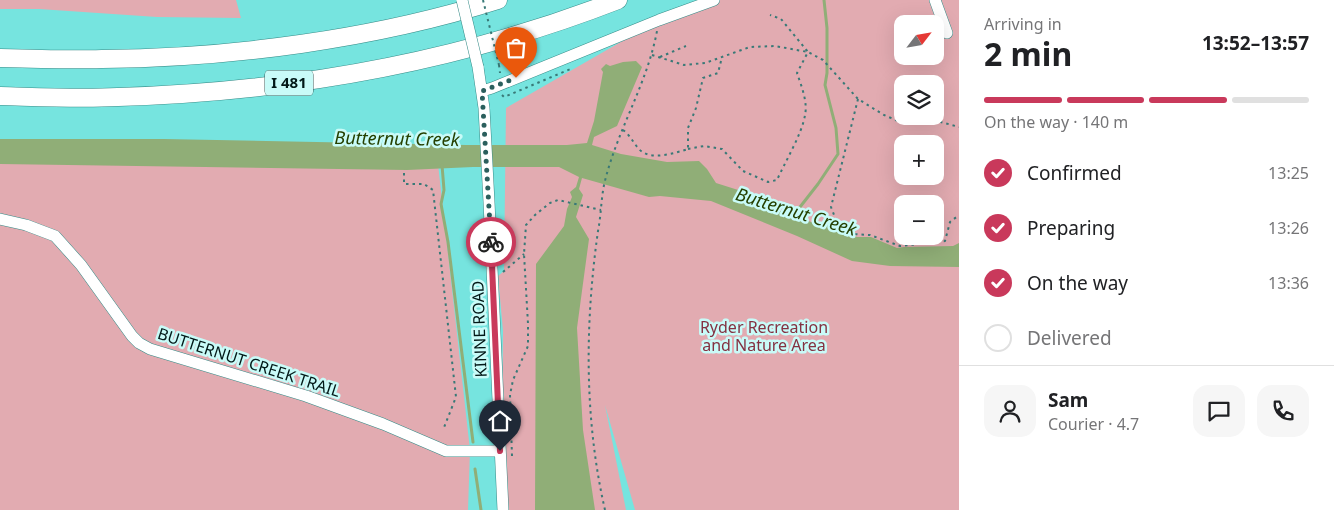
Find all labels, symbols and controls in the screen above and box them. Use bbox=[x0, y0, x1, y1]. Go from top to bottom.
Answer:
text: Arriving in bbox=[984, 13, 1062, 35]
north arrow bbox=[894, 15, 944, 65]
map controls bbox=[894, 15, 944, 245]
pin bbox=[495, 27, 537, 78]
text: 13:52–13:57 bbox=[1202, 30, 1309, 56]
text: 2 min bbox=[984, 32, 1072, 75]
icon: bag bbox=[502, 34, 530, 62]
road number: I 481 bbox=[265, 70, 313, 96]
button: layers bbox=[894, 75, 944, 125]
text: On the way · 140 m bbox=[984, 111, 1128, 133]
water label: Butternut Creek bbox=[334, 125, 461, 151]
button: + bbox=[894, 135, 944, 185]
icon: check bbox=[984, 159, 1012, 187]
text: Confirmed bbox=[1027, 160, 1122, 186]
text: 13:25 bbox=[1268, 162, 1309, 184]
water label: Butternut Creek bbox=[733, 181, 861, 241]
button: − bbox=[894, 195, 944, 245]
icon: check bbox=[984, 214, 1012, 242]
text: Preparing bbox=[1027, 215, 1115, 241]
courier bbox=[466, 217, 516, 267]
text: 13:26 bbox=[1268, 217, 1309, 239]
icon: bike bbox=[477, 228, 505, 256]
icon: check bbox=[984, 269, 1012, 297]
text: On the way bbox=[1027, 270, 1128, 296]
text: 13:36 bbox=[1268, 272, 1309, 294]
street label: KINNE ROAD bbox=[466, 280, 492, 378]
park label: Ryder Recreation and Nature Area bbox=[700, 316, 828, 356]
street label: BUTTERNUT CREEK TRAIL bbox=[155, 322, 343, 402]
text: Delivered bbox=[1027, 325, 1112, 351]
button: person bbox=[984, 385, 1036, 437]
button: chat bbox=[1193, 385, 1245, 437]
button: phone bbox=[1257, 385, 1309, 437]
text: Sam bbox=[1048, 387, 1088, 413]
pin bbox=[479, 400, 521, 451]
icon: home bbox=[486, 407, 514, 435]
text: Courier · 4.7 bbox=[1048, 413, 1139, 435]

